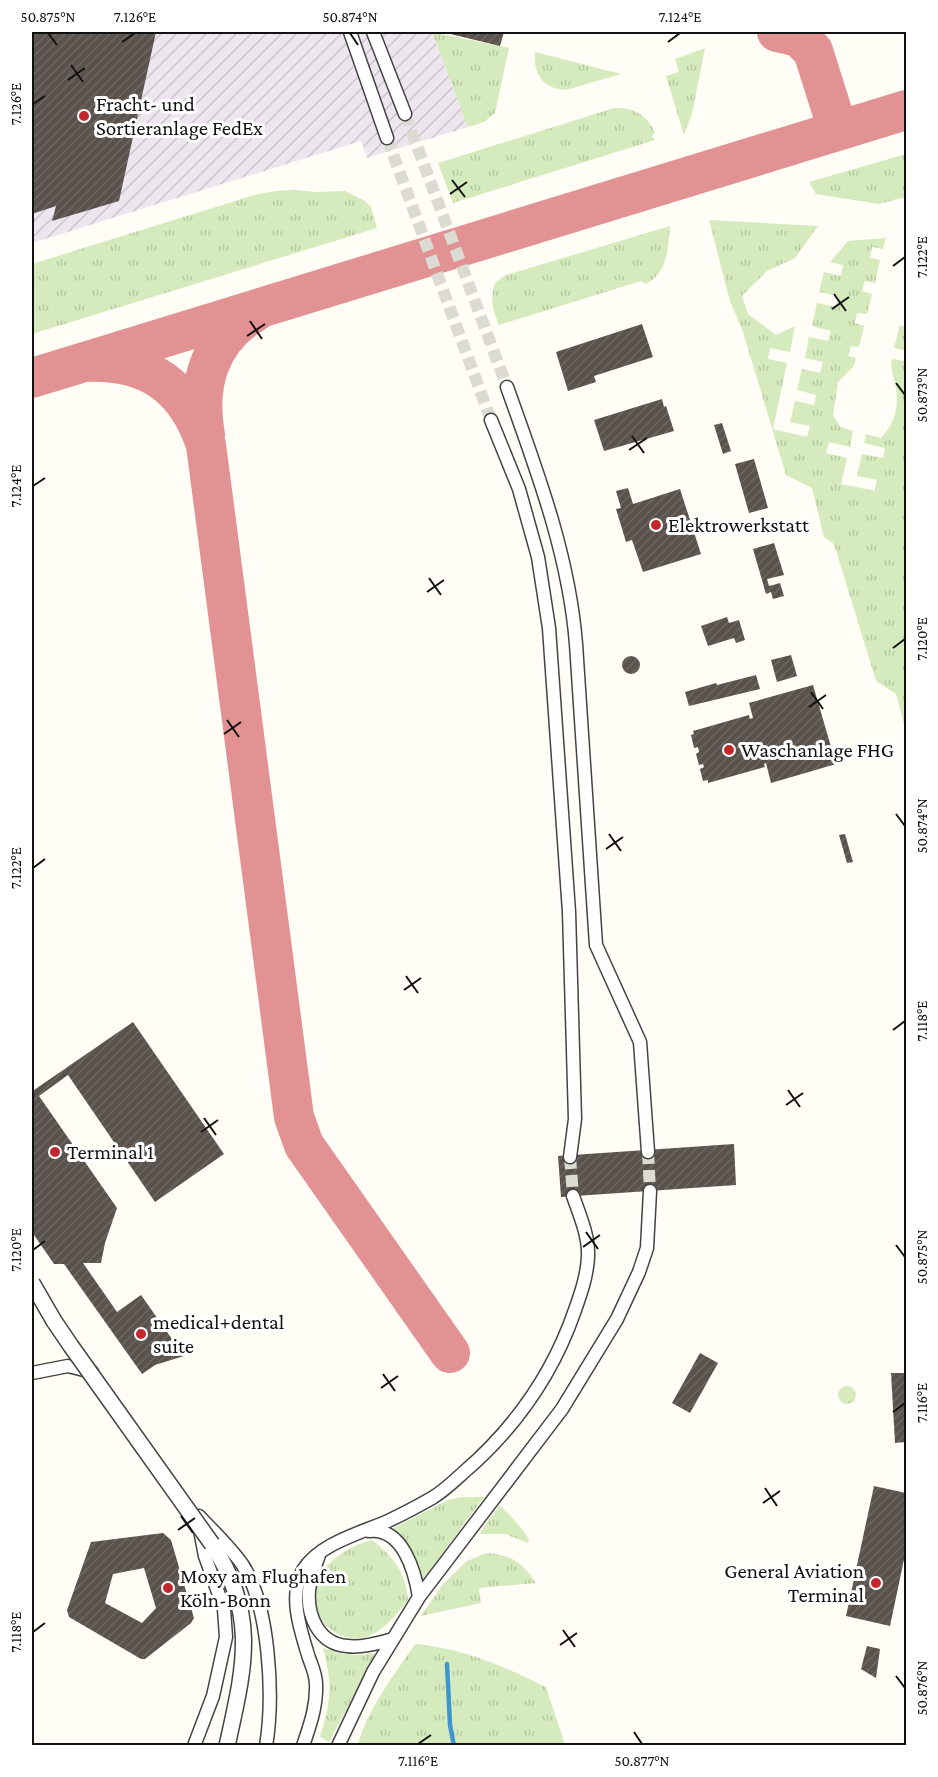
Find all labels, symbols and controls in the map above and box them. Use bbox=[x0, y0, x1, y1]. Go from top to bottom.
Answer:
text: 50.875°N bbox=[21, 9, 76, 25]
text: 7.126°E bbox=[114, 9, 156, 25]
text: 50.874°N bbox=[322, 9, 378, 25]
text: 7.124°E bbox=[659, 9, 701, 25]
text: 7.126°E bbox=[8, 83, 24, 125]
place label: Fracht- und Sortieranlage FedEx bbox=[96, 92, 263, 140]
marker: Fracht- und Sortieranlage FedEx bbox=[77, 109, 91, 123]
text: 7.122°E bbox=[914, 236, 930, 278]
text: 50.873°N bbox=[914, 367, 930, 422]
text: 7.124°E bbox=[8, 465, 24, 507]
place label: Elektrowerkstatt bbox=[668, 513, 810, 537]
marker: Elektrowerkstatt bbox=[649, 518, 663, 532]
text: 7.120°E bbox=[914, 617, 930, 661]
place label: Waschanlage FHG bbox=[741, 738, 894, 762]
marker: Waschanlage FHG bbox=[722, 743, 736, 757]
text: 50.874°N bbox=[914, 798, 930, 854]
text: 7.122°E bbox=[8, 847, 24, 889]
text: 7.118°E bbox=[914, 1000, 930, 1042]
place label: Terminal 1 bbox=[67, 1140, 154, 1164]
marker: Terminal 1 bbox=[48, 1145, 62, 1159]
text: 7.120°E bbox=[8, 1228, 24, 1272]
text: 50.875°N bbox=[914, 1229, 930, 1284]
place label: medical+dental suite bbox=[153, 1310, 284, 1358]
marker: medical+dental suite bbox=[134, 1327, 148, 1341]
text: 7.116°E bbox=[914, 1383, 930, 1423]
place label: General Aviation Terminal bbox=[724, 1559, 864, 1607]
place label: Moxy am Flughafen Köln-Bonn bbox=[180, 1564, 346, 1612]
marker: General Aviation Terminal bbox=[869, 1576, 883, 1590]
marker: Moxy am Flughafen Köln-Bonn bbox=[161, 1581, 175, 1595]
text: 7.118°E bbox=[8, 1611, 24, 1653]
text: 50.876°N bbox=[914, 1660, 930, 1715]
text: 7.116°E bbox=[398, 1753, 438, 1769]
text: 50.877°N bbox=[615, 1753, 670, 1769]

